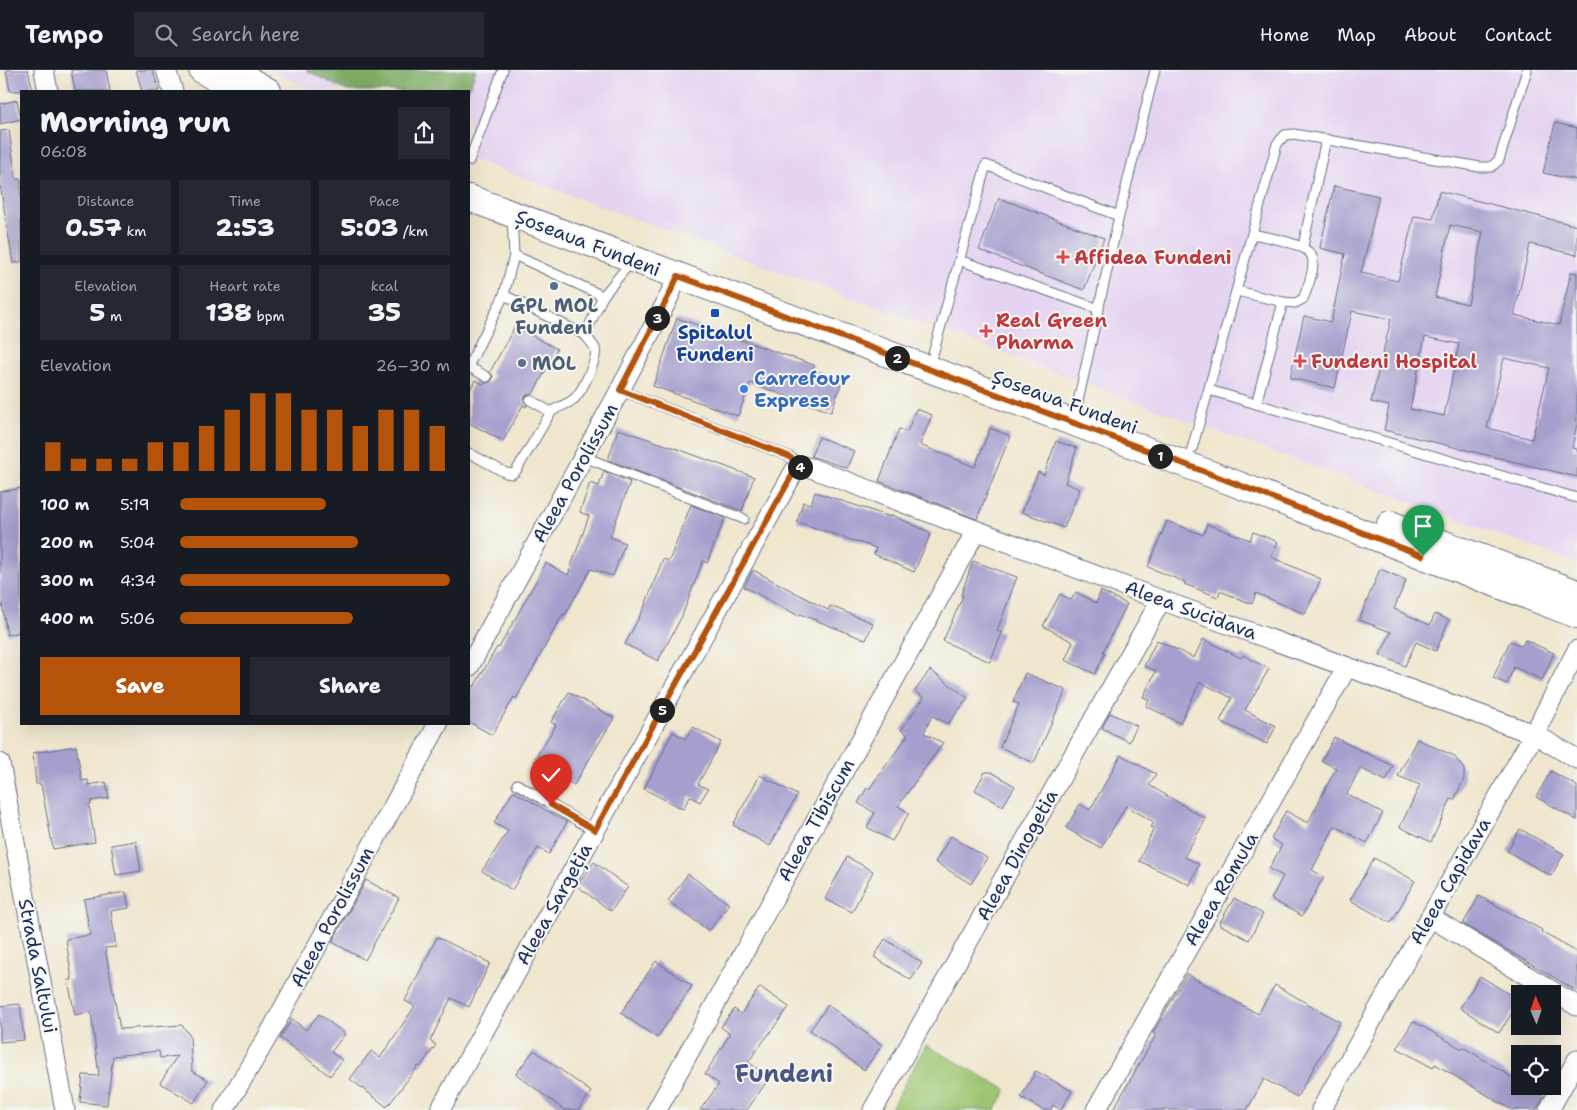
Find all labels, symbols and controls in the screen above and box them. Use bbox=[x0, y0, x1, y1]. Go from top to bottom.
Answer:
search box bbox=[134, 12, 484, 57]
text: Tempo bbox=[25, 19, 104, 51]
icon: search bbox=[152, 21, 180, 49]
text: Search here bbox=[192, 22, 300, 47]
text: Home bbox=[1260, 23, 1309, 47]
text: Map bbox=[1337, 23, 1376, 47]
text: About bbox=[1404, 23, 1457, 47]
text: Contact bbox=[1485, 23, 1552, 47]
text: Morning run bbox=[40, 103, 230, 141]
button: share bbox=[398, 107, 450, 159]
text: 06:08 bbox=[40, 141, 88, 162]
text: Distance bbox=[77, 192, 134, 210]
text: Time bbox=[229, 192, 261, 210]
text: Pace bbox=[369, 192, 400, 210]
street label: Șoseaua Fundeni bbox=[511, 204, 664, 283]
text: 0.57 bbox=[65, 210, 122, 244]
text: 2:53 bbox=[216, 210, 274, 244]
text: 5:03 bbox=[341, 210, 398, 244]
text: km bbox=[122, 222, 146, 240]
text: /km bbox=[398, 222, 428, 240]
place label: Affidea Fundeni bbox=[1074, 245, 1232, 270]
marker: Affidea Fundeni bbox=[1056, 250, 1070, 264]
text: Elevation bbox=[74, 277, 137, 295]
text: Heart rate bbox=[209, 277, 281, 295]
text: kcal bbox=[371, 277, 398, 295]
marker: GPL MOL Fundeni bbox=[548, 280, 560, 292]
place label: GPL MOL Fundeni bbox=[510, 293, 598, 340]
text: 5 bbox=[89, 295, 105, 329]
text: 138 bbox=[205, 295, 252, 329]
text: 35 bbox=[368, 295, 401, 329]
pin: 3 bbox=[644, 306, 670, 330]
text: m bbox=[105, 307, 122, 325]
text: bpm bbox=[252, 307, 285, 325]
marker: Spitalul Fundeni bbox=[709, 307, 721, 319]
place label: Real Green Pharma bbox=[996, 308, 1107, 355]
text: 3 bbox=[653, 309, 662, 327]
place label: Spitalul Fundeni bbox=[676, 320, 754, 367]
marker: Real Green Pharma bbox=[980, 325, 992, 337]
pin: 2 bbox=[884, 346, 910, 370]
text: 2 bbox=[893, 349, 902, 367]
place label: Fundeni Hospital bbox=[1311, 349, 1477, 374]
place label: MOL bbox=[532, 351, 576, 376]
marker: Fundeni Hospital bbox=[1293, 354, 1307, 368]
text: Elevation bbox=[40, 355, 112, 376]
text: 26–30 m bbox=[376, 355, 450, 376]
marker: MOL bbox=[516, 357, 528, 369]
street label: Șoseaua Fundeni bbox=[988, 364, 1141, 441]
place label: Carrefour Express bbox=[754, 366, 850, 413]
marker: Carrefour Express bbox=[738, 383, 750, 395]
street label: Aleea Porolissum bbox=[526, 399, 624, 547]
pin: 1 bbox=[1148, 444, 1172, 468]
text: 1 bbox=[1157, 447, 1164, 465]
pin: 4 bbox=[788, 454, 812, 480]
text: 4 bbox=[796, 458, 805, 476]
text: 100 m bbox=[40, 494, 89, 515]
text: 5:19 bbox=[120, 494, 150, 515]
pin bbox=[1402, 505, 1444, 556]
icon: arrive bbox=[1409, 512, 1437, 540]
text: 200 m bbox=[40, 532, 93, 553]
text: 5:04 bbox=[120, 532, 155, 553]
text: 300 m bbox=[40, 570, 94, 591]
text: 4:34 bbox=[120, 570, 156, 591]
street label: Aleea Sucidava bbox=[1122, 575, 1261, 646]
text: 400 m bbox=[40, 608, 94, 629]
text: 5:06 bbox=[120, 608, 155, 629]
button: Save bbox=[40, 657, 240, 715]
button: Share bbox=[250, 657, 450, 715]
pin: 5 bbox=[650, 698, 674, 722]
text: 5 bbox=[658, 701, 667, 719]
pin bbox=[530, 754, 572, 805]
street label: Aleea Tibiscum bbox=[772, 754, 860, 886]
icon: check bbox=[537, 761, 565, 789]
street label: Aleea Dinogetia bbox=[971, 785, 1064, 925]
street label: Aleea Capidava bbox=[1404, 813, 1497, 949]
street label: Aleea Romula bbox=[1178, 827, 1264, 951]
street label: Aleea Sargeția bbox=[510, 838, 599, 970]
street label: Aleea Porolissum bbox=[284, 842, 380, 992]
street label: Strada Saltului bbox=[13, 897, 63, 1035]
north arrow bbox=[1511, 985, 1561, 1035]
map controls bbox=[1511, 985, 1561, 1095]
button: locate bbox=[1511, 1045, 1561, 1095]
district label: Fundeni bbox=[735, 1058, 833, 1090]

